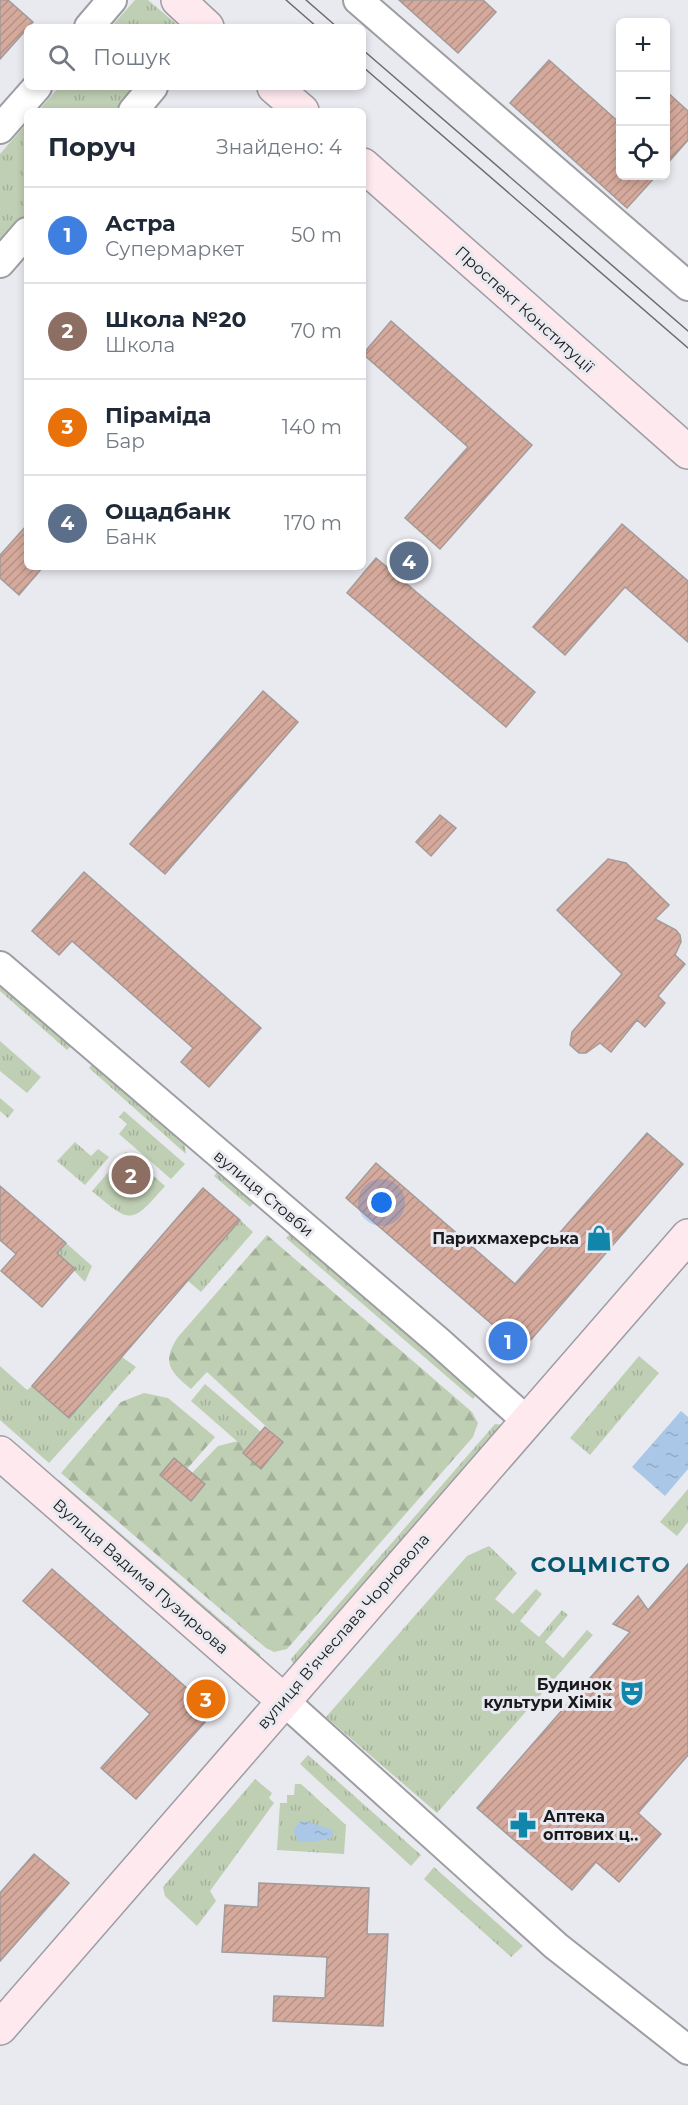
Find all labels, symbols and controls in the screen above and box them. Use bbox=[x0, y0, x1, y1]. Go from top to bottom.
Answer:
map controls bbox=[616, 18, 670, 180]
button: + bbox=[616, 18, 670, 72]
search box bbox=[24, 24, 366, 90]
icon: search bbox=[45, 41, 78, 74]
text: Пошук bbox=[93, 44, 171, 71]
button: − bbox=[616, 72, 670, 126]
button: locate bbox=[616, 126, 670, 180]
text: Поруч bbox=[48, 131, 136, 163]
text: Знайдено: 4 bbox=[216, 135, 342, 159]
text: Астра bbox=[105, 210, 176, 237]
text: 1 bbox=[64, 223, 71, 247]
text: 50 m bbox=[291, 223, 342, 247]
text: Супермаркет bbox=[105, 237, 244, 261]
street label: Проспект Конституції bbox=[451, 242, 598, 377]
text: Школа №20 bbox=[105, 306, 246, 333]
text: 2 bbox=[62, 319, 73, 343]
text: 70 m bbox=[291, 319, 342, 343]
text: Школа bbox=[105, 333, 175, 357]
text: Піраміда bbox=[105, 402, 211, 429]
text: 3 bbox=[62, 415, 73, 439]
text: 140 m bbox=[282, 415, 342, 439]
text: Бар bbox=[105, 429, 145, 453]
text: Ощадбанк bbox=[105, 498, 231, 525]
text: 4 bbox=[61, 511, 74, 535]
text: 170 m bbox=[284, 511, 342, 535]
text: Банк bbox=[105, 525, 156, 549]
pin: 4 bbox=[390, 538, 428, 584]
street label: вулиця Стовби bbox=[210, 1146, 317, 1241]
pin: 2 bbox=[112, 1152, 150, 1198]
your location bbox=[367, 1188, 396, 1217]
shop icon: Парихмахерська bbox=[584, 1223, 614, 1253]
place label: Парихмахерська bbox=[432, 1229, 579, 1248]
pin: 1 bbox=[488, 1318, 528, 1364]
street label: Вулиця Вадима Пузирьова bbox=[49, 1495, 232, 1658]
street label: вулиця Вʼячеслава Чорновола bbox=[253, 1530, 433, 1733]
district label: СОЦМІСТО bbox=[531, 1551, 671, 1578]
place label: Будинок культури Хімік bbox=[483, 1675, 613, 1712]
pin: 3 bbox=[186, 1676, 226, 1722]
theatre icon: Будинок культури Хімік bbox=[617, 1678, 647, 1708]
place label: Аптека оптових ц‥ bbox=[543, 1807, 638, 1844]
pharmacy icon: Аптека оптових ц‥ bbox=[508, 1810, 538, 1840]

